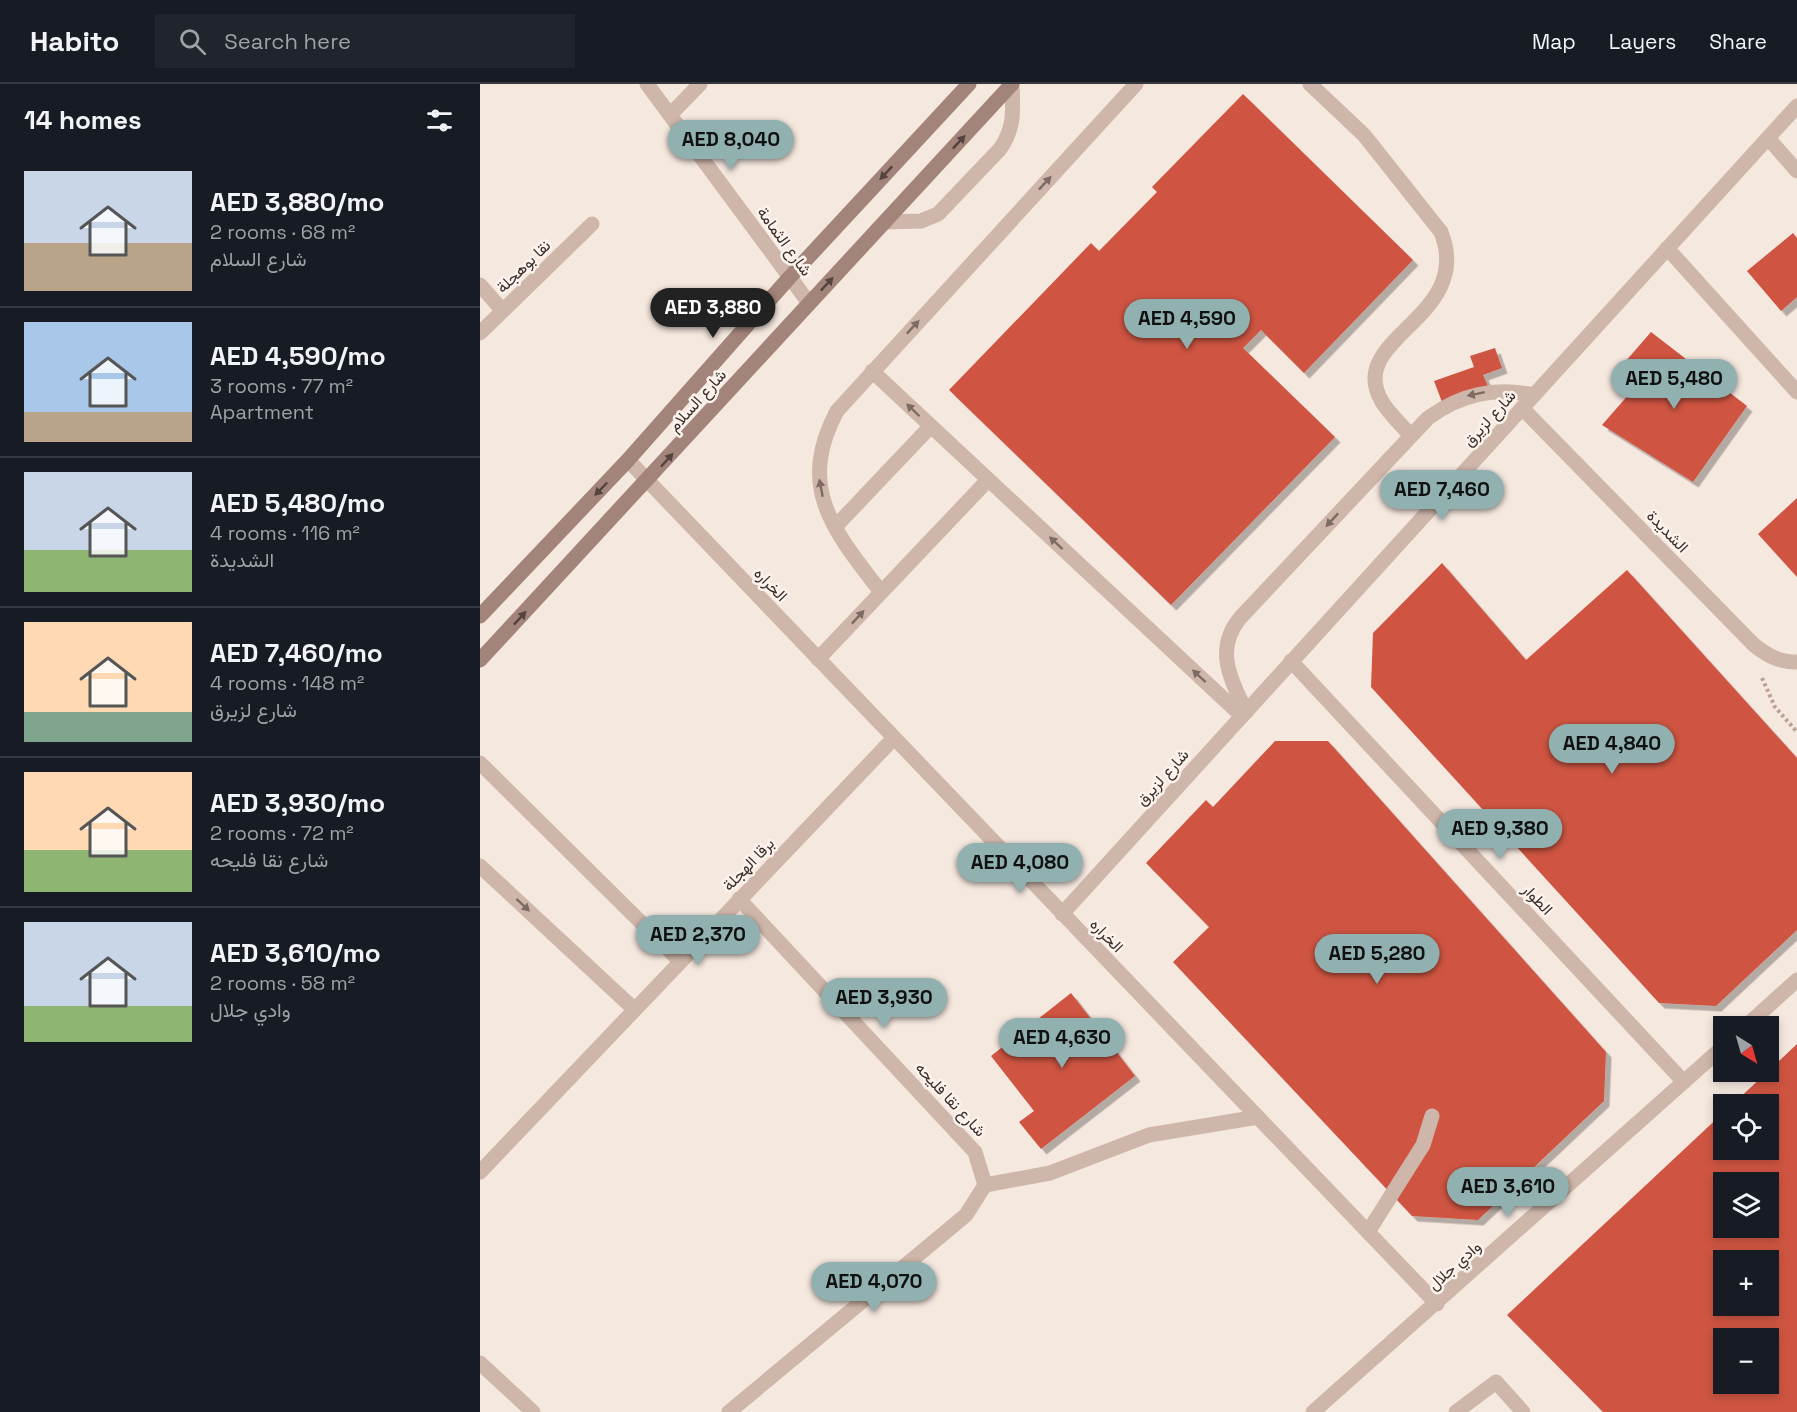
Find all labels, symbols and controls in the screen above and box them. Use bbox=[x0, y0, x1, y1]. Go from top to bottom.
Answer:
search box bbox=[155, 14, 575, 68]
text: Habito bbox=[30, 23, 119, 59]
icon: search bbox=[176, 25, 209, 58]
text: Search here bbox=[224, 27, 351, 55]
text: Map bbox=[1532, 28, 1576, 55]
text: Layers bbox=[1609, 28, 1676, 55]
text: Share bbox=[1709, 28, 1767, 55]
text: 14 homes bbox=[24, 103, 142, 137]
icon: filters bbox=[423, 104, 456, 137]
pin: AED 8,040 bbox=[662, 120, 800, 171]
text: AED 8,040 bbox=[682, 126, 780, 152]
one-way arrow bbox=[952, 135, 966, 149]
one-way arrow bbox=[880, 165, 893, 180]
one-way arrow bbox=[1038, 176, 1052, 191]
text: AED 3,880/mo bbox=[210, 185, 385, 219]
icon: home bbox=[72, 195, 144, 267]
street label: شارع الثمامة bbox=[752, 203, 817, 281]
text: 2 rooms · 68 m² bbox=[210, 219, 355, 245]
street label: نقا بوهجلة bbox=[492, 235, 555, 298]
text: شارع السلام bbox=[210, 246, 307, 272]
one-way arrow bbox=[819, 278, 833, 292]
pin: AED 3,880 bbox=[644, 288, 782, 339]
text: AED 3,880 bbox=[664, 294, 762, 320]
pin: AED 4,590 bbox=[1118, 299, 1256, 350]
text: AED 4,590 bbox=[1138, 305, 1236, 331]
one-way arrow bbox=[906, 320, 919, 335]
text: AED 4,590/mo bbox=[210, 339, 386, 373]
icon: home bbox=[72, 346, 144, 418]
pin: AED 5,480 bbox=[1605, 359, 1743, 410]
street label: شارع السلام bbox=[664, 365, 732, 437]
text: AED 5,480 bbox=[1625, 365, 1723, 391]
text: 3 rooms · 77 m² bbox=[210, 373, 353, 399]
street label: شارع لزيرق bbox=[1458, 386, 1521, 452]
one-way arrow bbox=[1466, 390, 1485, 399]
text: Apartment bbox=[210, 399, 314, 425]
one-way arrow bbox=[907, 404, 921, 418]
one-way arrow bbox=[660, 453, 673, 468]
pin: AED 7,460 bbox=[1373, 470, 1511, 521]
text: AED 7,460 bbox=[1394, 476, 1490, 502]
one-way arrow bbox=[816, 478, 825, 497]
one-way arrow bbox=[594, 481, 608, 495]
text: AED 5,480/mo bbox=[210, 486, 385, 520]
icon: home bbox=[72, 496, 144, 568]
street label: الشديدة bbox=[1642, 506, 1693, 557]
one-way arrow bbox=[1325, 513, 1339, 528]
text: 4 rooms · 116 m² bbox=[210, 520, 360, 546]
one-way arrow bbox=[1049, 537, 1063, 551]
text: الشديدة bbox=[210, 547, 274, 573]
street label: الخراره bbox=[749, 563, 792, 606]
one-way arrow bbox=[851, 609, 865, 624]
one-way arrow bbox=[513, 610, 527, 625]
text: AED 7,460/mo bbox=[210, 636, 383, 670]
icon: home bbox=[72, 646, 144, 718]
text: 4 rooms · 148 m² bbox=[210, 670, 364, 696]
one-way arrow bbox=[1192, 670, 1207, 683]
text: شارع لزيرق bbox=[210, 697, 297, 723]
pin: AED 4,840 bbox=[1543, 724, 1681, 775]
text: AED 4,840 bbox=[1563, 730, 1661, 756]
street label: شارع لزيرق bbox=[1131, 745, 1194, 811]
text: AED 3,930/mo bbox=[210, 786, 385, 820]
icon: home bbox=[72, 796, 144, 868]
pin: AED 9,380 bbox=[1431, 809, 1569, 860]
text: AED 9,380 bbox=[1451, 815, 1549, 841]
text: 2 rooms · 72 m² bbox=[210, 820, 354, 846]
street label: برقا الهجلة bbox=[718, 833, 779, 895]
pin: AED 4,080 bbox=[951, 843, 1089, 894]
text: شارع نقا فليحه bbox=[210, 847, 328, 873]
text: AED 4,080 bbox=[971, 849, 1069, 875]
street label: الطوار bbox=[1517, 878, 1557, 919]
one-way arrow bbox=[515, 898, 529, 912]
street label: الخراره bbox=[1085, 914, 1128, 957]
pin: AED 2,370 bbox=[629, 915, 767, 966]
text: AED 2,370 bbox=[650, 921, 746, 947]
pin: AED 5,280 bbox=[1308, 934, 1446, 985]
text: AED 3,610/mo bbox=[210, 936, 381, 970]
text: AED 5,280 bbox=[1329, 940, 1425, 966]
icon: home bbox=[72, 946, 144, 1018]
text: 2 rooms · 58 m² bbox=[210, 970, 355, 996]
pin: AED 3,930 bbox=[815, 978, 953, 1029]
text: AED 3,930 bbox=[835, 984, 933, 1010]
text: وادي جلال bbox=[210, 997, 291, 1023]
north arrow bbox=[1713, 1016, 1779, 1082]
map controls bbox=[1713, 1016, 1779, 1394]
pin: AED 4,630 bbox=[993, 1018, 1131, 1069]
text: AED 4,630 bbox=[1013, 1024, 1111, 1050]
street label: شارع نقا فليحه bbox=[910, 1058, 991, 1142]
button: locate bbox=[1713, 1094, 1779, 1160]
pin: AED 3,610 bbox=[1439, 1167, 1577, 1218]
button: layers bbox=[1713, 1172, 1779, 1238]
text: AED 3,610 bbox=[1461, 1173, 1555, 1199]
street label: وادي جلال bbox=[1423, 1236, 1487, 1297]
button: + bbox=[1713, 1250, 1779, 1316]
pin: AED 4,070 bbox=[805, 1262, 943, 1313]
text: AED 4,070 bbox=[825, 1268, 923, 1294]
button: − bbox=[1713, 1328, 1779, 1394]

